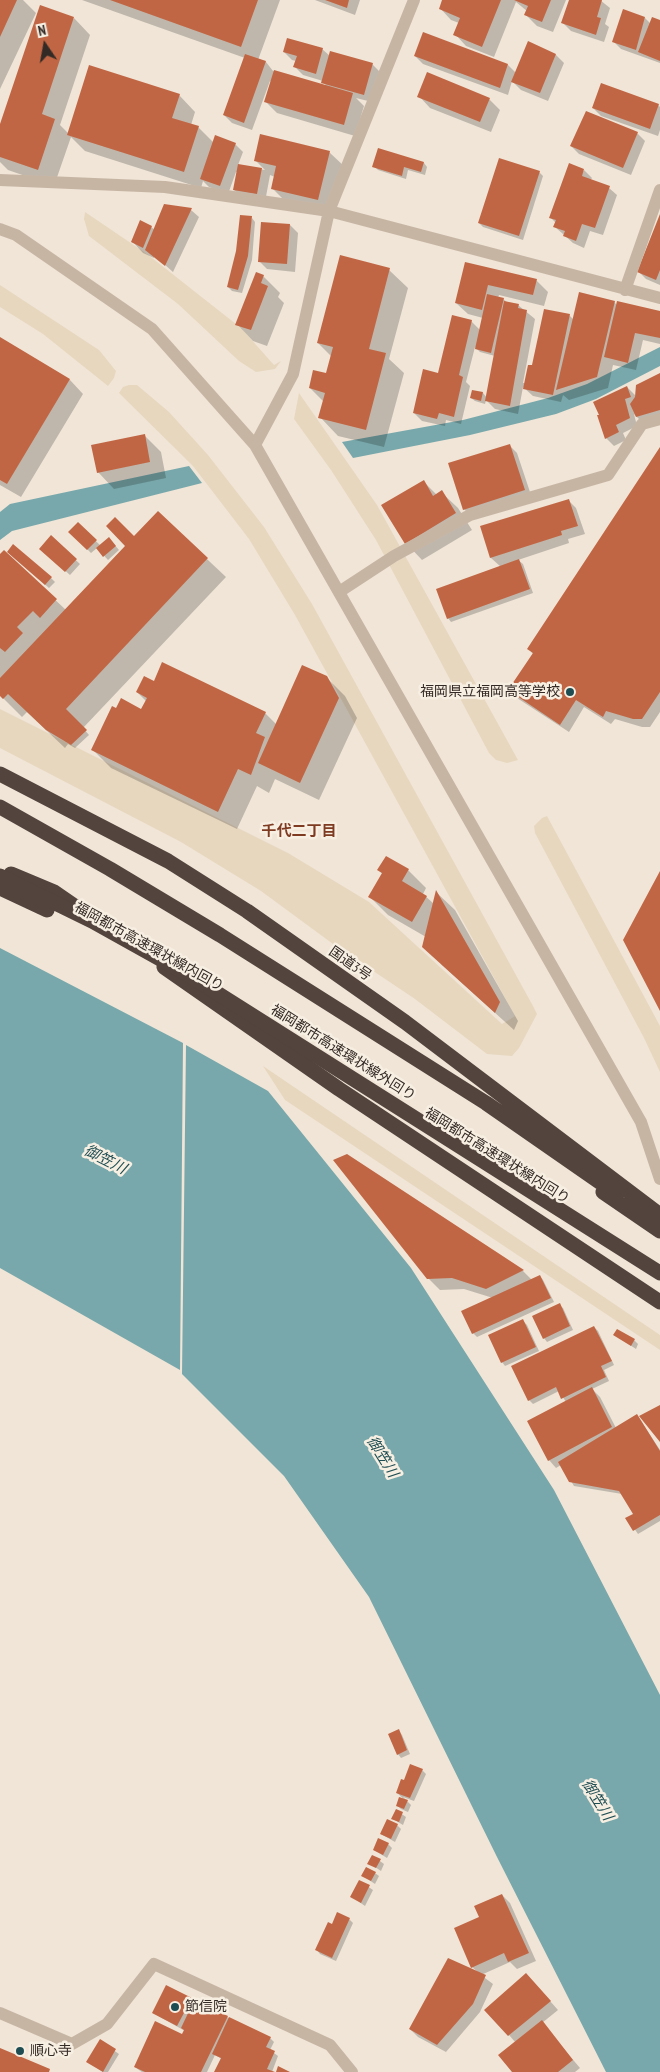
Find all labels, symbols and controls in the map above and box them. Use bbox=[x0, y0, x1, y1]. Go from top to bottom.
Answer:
north arrow bbox=[20, 20, 70, 70]
text: N bbox=[36, 21, 47, 40]
place label: 福岡県立福岡高等学校 bbox=[420, 684, 560, 700]
marker: 福岡県立福岡高等学校 bbox=[564, 686, 576, 698]
district label: 千代二丁目 bbox=[262, 823, 336, 841]
street label: 福岡都市高速環状線内回り bbox=[71, 899, 227, 995]
street label: 国道3号 bbox=[325, 943, 375, 985]
street label: 福岡都市高速環状線外回り bbox=[267, 1001, 419, 1105]
street label: 福岡都市高速環状線内回り bbox=[421, 1104, 573, 1208]
water label: 御笠川 bbox=[81, 1142, 129, 1178]
water label: 御笠川 bbox=[362, 1433, 402, 1481]
water label: 御笠川 bbox=[577, 1776, 617, 1824]
place label: 節信院 bbox=[185, 1999, 227, 2015]
marker: 節信院 bbox=[169, 2001, 181, 2013]
place label: 順心寺 bbox=[30, 2043, 72, 2059]
marker: 順心寺 bbox=[14, 2045, 26, 2057]

